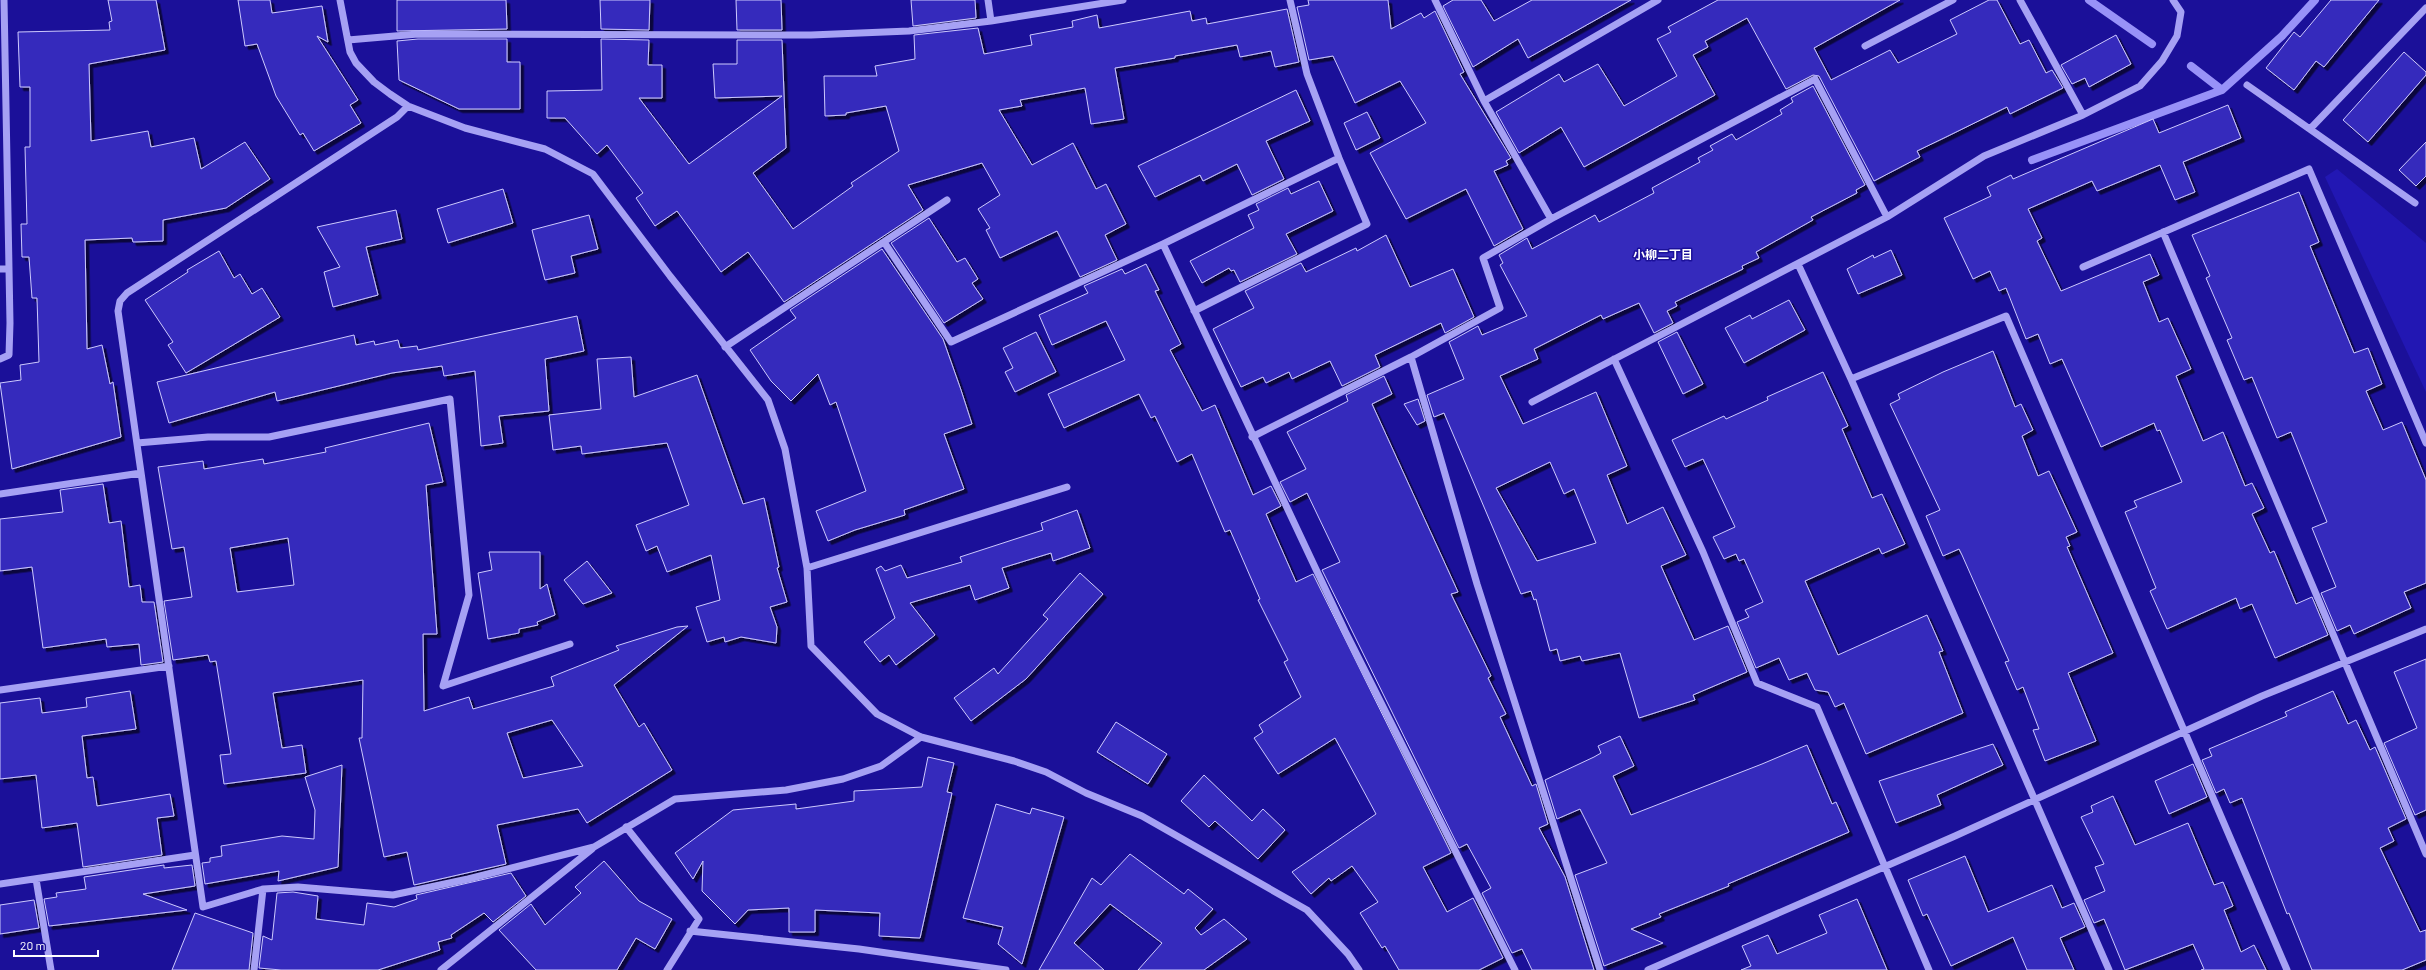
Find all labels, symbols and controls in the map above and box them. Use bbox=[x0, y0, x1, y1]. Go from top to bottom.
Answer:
district label: 小柳二丁目 bbox=[1633, 247, 1693, 261]
scale bar bbox=[14, 932, 98, 958]
text: 20 m bbox=[20, 938, 46, 952]

